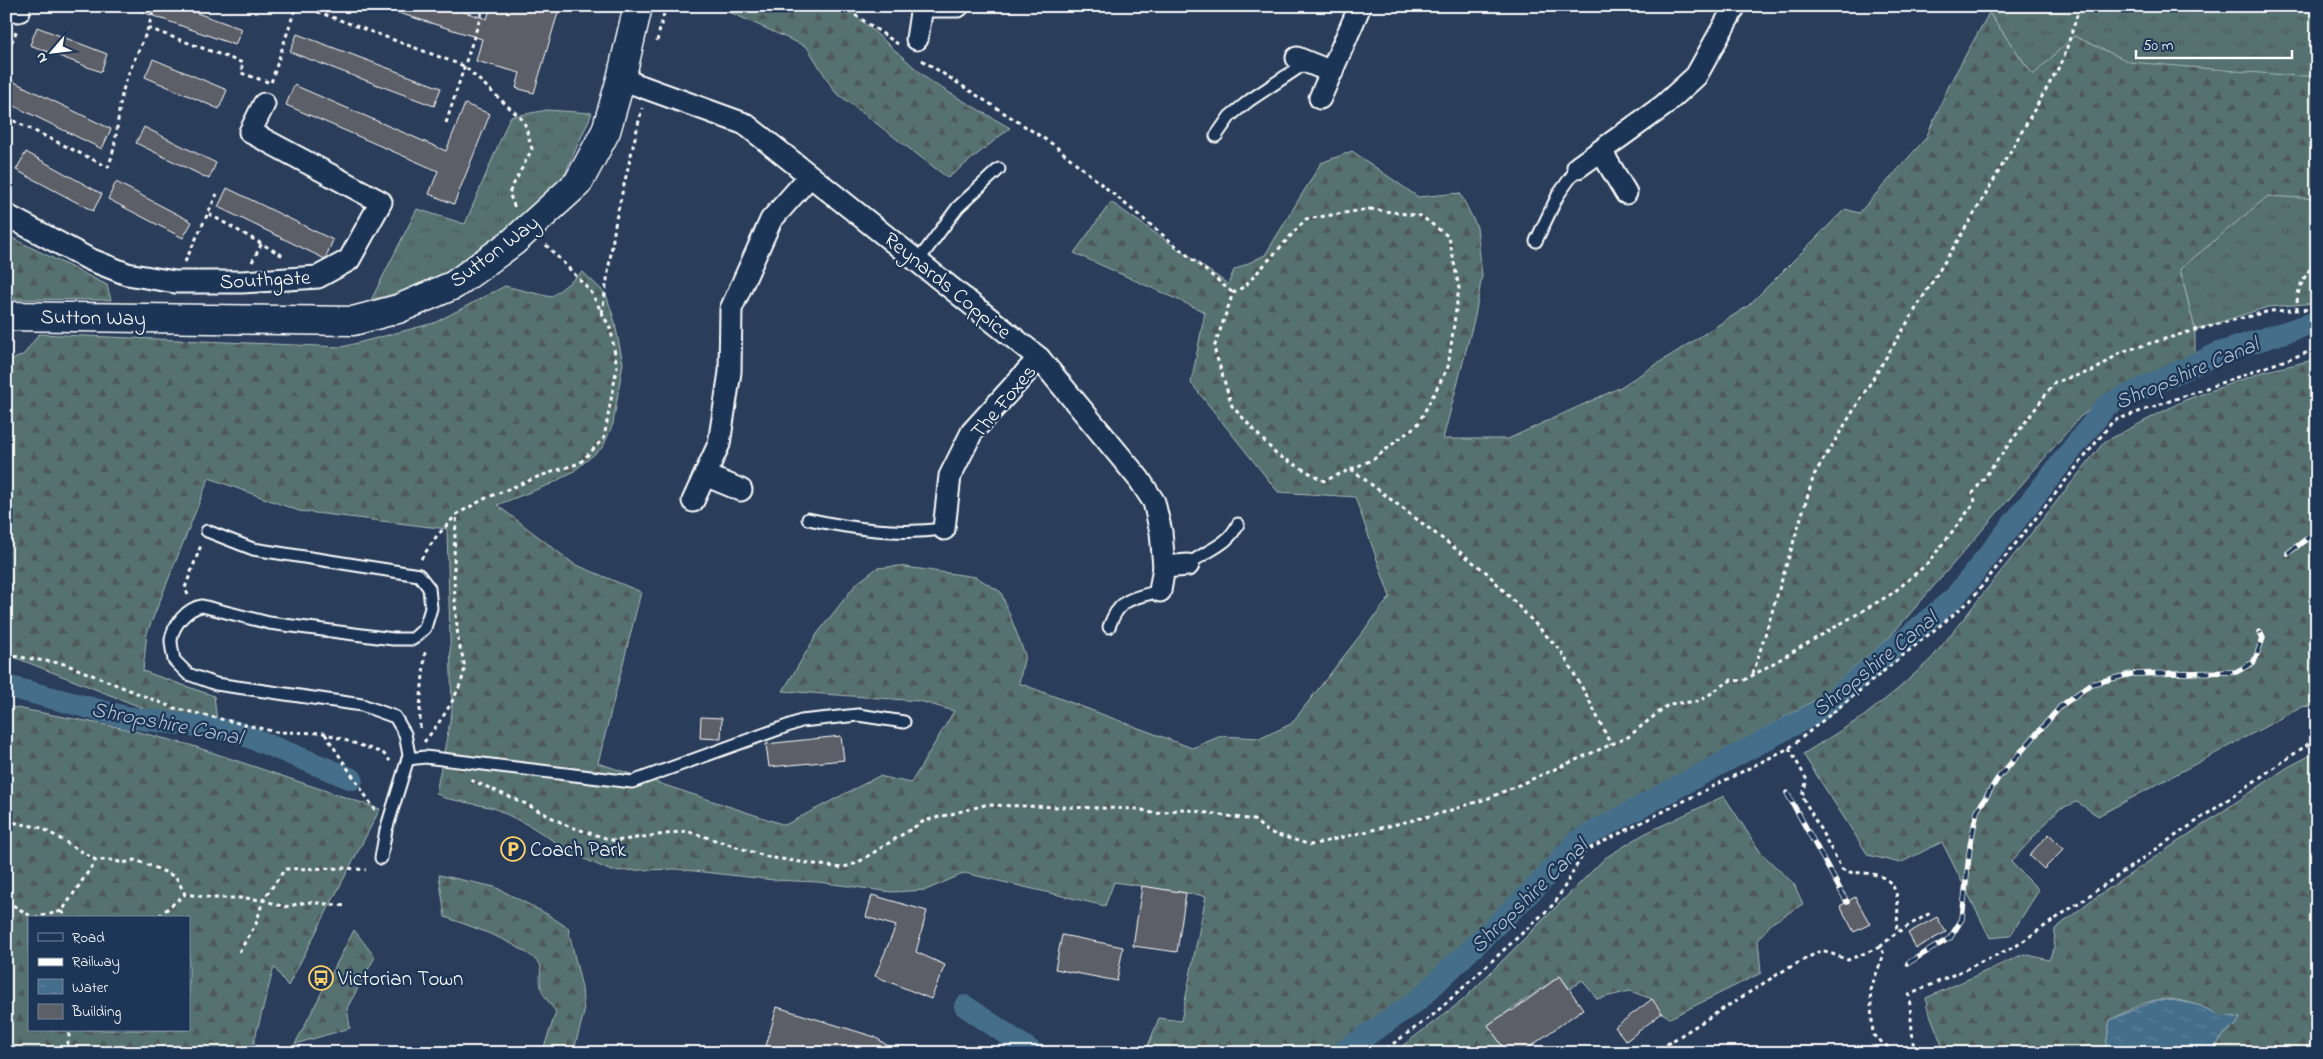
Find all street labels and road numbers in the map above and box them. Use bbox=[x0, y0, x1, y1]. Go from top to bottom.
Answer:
street label: Sutton Way bbox=[444, 209, 548, 298]
street label: Reynards Coppice bbox=[875, 226, 1017, 349]
street label: Southgate bbox=[219, 264, 312, 300]
street label: Sutton Way bbox=[40, 303, 146, 337]
street label: The Foxes bbox=[964, 359, 1045, 446]

